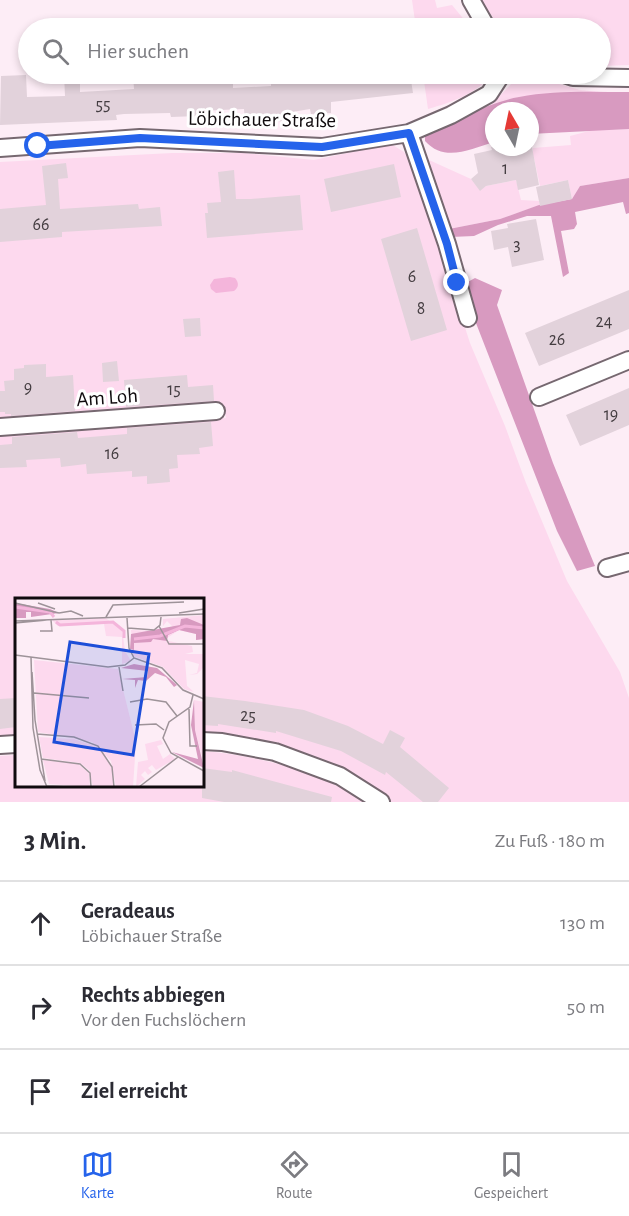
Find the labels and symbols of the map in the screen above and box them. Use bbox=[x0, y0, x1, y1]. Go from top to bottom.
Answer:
house number: 55 bbox=[95, 96, 111, 114]
north arrow bbox=[485, 102, 539, 156]
street label: Löbichauer Straße bbox=[188, 108, 336, 131]
route start bbox=[24, 132, 50, 158]
house number: 1 bbox=[502, 160, 508, 178]
house number: 66 bbox=[33, 216, 49, 234]
house number: 3 bbox=[513, 236, 521, 254]
house number: 6 bbox=[408, 268, 416, 286]
route end bbox=[443, 269, 469, 295]
house number: 8 bbox=[417, 300, 425, 318]
house number: 24 bbox=[596, 313, 613, 331]
house number: 26 bbox=[549, 331, 565, 349]
house number: 9 bbox=[24, 379, 32, 397]
house number: 15 bbox=[167, 381, 181, 399]
street label: Am Loh bbox=[75, 385, 139, 410]
house number: 19 bbox=[604, 406, 618, 424]
house number: 16 bbox=[105, 445, 119, 463]
inset map bbox=[15, 598, 204, 787]
house number: 25 bbox=[240, 707, 256, 725]

